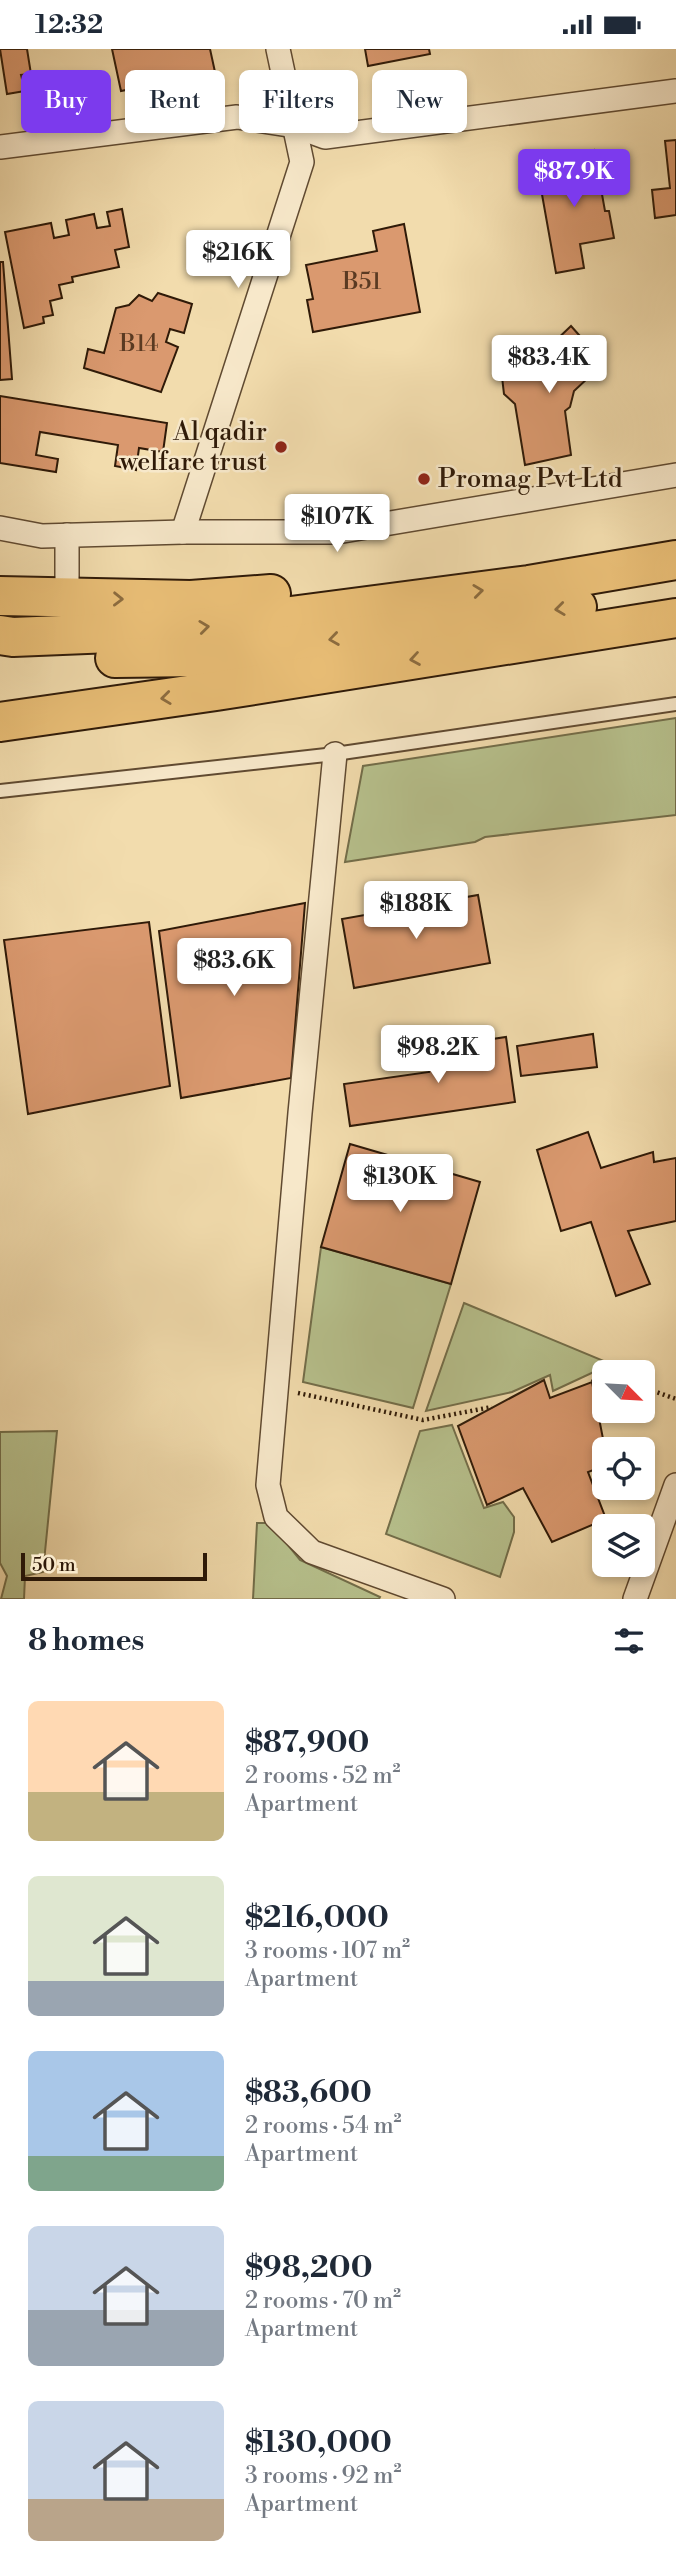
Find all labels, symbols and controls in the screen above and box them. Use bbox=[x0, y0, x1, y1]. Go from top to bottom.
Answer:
text: 12:32 bbox=[35, 9, 103, 41]
chip: Buy bbox=[21, 70, 111, 133]
chip: Rent bbox=[125, 70, 225, 133]
chip: Filters bbox=[239, 70, 358, 133]
chip: New bbox=[372, 70, 467, 133]
pin: $87.9K bbox=[517, 149, 631, 209]
text: $87.9K bbox=[534, 158, 614, 186]
pin: $216K bbox=[189, 231, 287, 290]
text: $216K bbox=[202, 239, 274, 267]
house number: B51 bbox=[342, 268, 381, 296]
house number: B14 bbox=[119, 330, 158, 358]
pin: $83.4K bbox=[492, 335, 606, 395]
text: $83.4K bbox=[508, 344, 590, 372]
place label: Al qadir welfare trust bbox=[119, 416, 267, 478]
marker: Al qadir welfare trust bbox=[273, 439, 289, 455]
place label: Promag Pvt Ltd bbox=[438, 463, 623, 495]
marker: Promag Pvt Ltd bbox=[416, 471, 432, 487]
pin: $107K bbox=[288, 495, 386, 554]
text: $107K bbox=[301, 503, 373, 531]
one-way arrow bbox=[472, 584, 484, 599]
one-way arrow bbox=[114, 591, 124, 607]
one-way arrow bbox=[554, 602, 566, 617]
one-way arrow bbox=[198, 620, 210, 635]
one-way arrow bbox=[328, 632, 340, 647]
one-way arrow bbox=[409, 651, 421, 666]
one-way arrow bbox=[160, 690, 172, 705]
pin: $188K bbox=[367, 881, 465, 941]
text: $188K bbox=[380, 890, 452, 918]
pin: $83.6K bbox=[177, 939, 291, 998]
text: $83.6K bbox=[193, 947, 275, 975]
pin: $98.2K bbox=[381, 1025, 495, 1085]
text: $98.2K bbox=[397, 1034, 479, 1062]
pin: $130K bbox=[351, 1155, 449, 1214]
text: $130K bbox=[363, 1163, 437, 1191]
north arrow bbox=[592, 1360, 654, 1423]
map controls bbox=[592, 1360, 655, 1577]
button: locate bbox=[592, 1437, 655, 1500]
button: layers bbox=[592, 1514, 655, 1577]
scale bar bbox=[21, 1550, 206, 1582]
text: 50 m bbox=[32, 1553, 76, 1577]
text: 8 homes bbox=[28, 1622, 144, 1660]
icon: filters bbox=[610, 1622, 648, 1660]
text: $87,900 bbox=[245, 1724, 369, 1762]
icon: home bbox=[84, 1729, 168, 1813]
text: 2 rooms · 52 m² bbox=[245, 1762, 401, 1790]
text: Apartment bbox=[245, 1790, 358, 1818]
text: $216,000 bbox=[245, 1899, 389, 1937]
icon: home bbox=[84, 1904, 168, 1988]
text: 3 rooms · 107 m² bbox=[245, 1937, 410, 1965]
text: Apartment bbox=[245, 1965, 358, 1993]
text: $83,600 bbox=[245, 2074, 372, 2112]
icon: home bbox=[84, 2079, 168, 2163]
text: 2 rooms · 54 m² bbox=[245, 2112, 402, 2140]
text: Apartment bbox=[245, 2140, 358, 2168]
text: $98,200 bbox=[245, 2249, 372, 2287]
icon: home bbox=[84, 2254, 168, 2338]
text: 2 rooms · 70 m² bbox=[245, 2287, 401, 2315]
text: Apartment bbox=[245, 2315, 358, 2343]
text: $130,000 bbox=[245, 2424, 392, 2462]
icon: home bbox=[84, 2429, 168, 2513]
text: 3 rooms · 92 m² bbox=[245, 2462, 401, 2490]
text: Apartment bbox=[245, 2490, 358, 2518]

